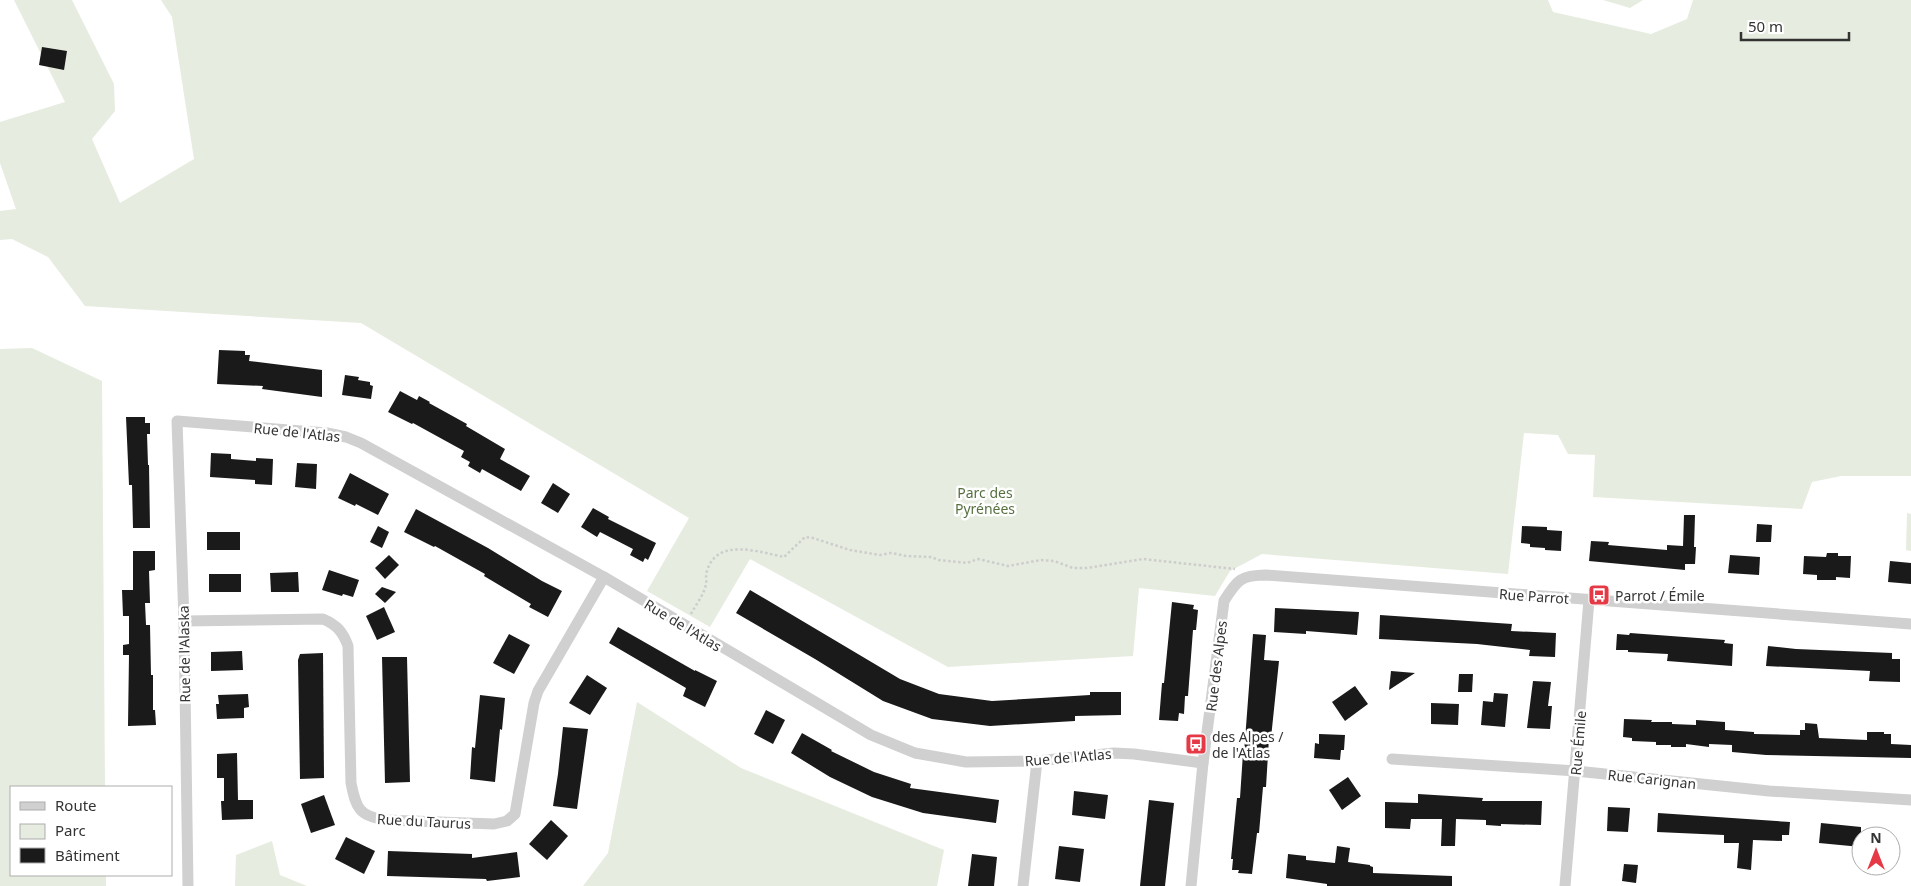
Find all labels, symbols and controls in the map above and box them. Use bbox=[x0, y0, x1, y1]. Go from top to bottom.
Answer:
scale bar bbox=[1741, 10, 1848, 42]
text: 50 m bbox=[1748, 16, 1783, 36]
street label: Rue de l'Atlas bbox=[253, 418, 342, 446]
park label: Parc des Pyrénées bbox=[955, 483, 1015, 518]
bus stop icon: Parrot / Émile bbox=[1587, 583, 1611, 607]
street label: Rue Parrot bbox=[1498, 584, 1570, 608]
place label: Parrot / Émile bbox=[1615, 586, 1705, 605]
street label: Rue de l'Atlas bbox=[641, 594, 725, 656]
street label: Rue de l'Alaska bbox=[174, 605, 194, 703]
street label: Rue des Alpes bbox=[1201, 619, 1231, 713]
street label: Rue Émile bbox=[1566, 710, 1590, 776]
place label: des Alpes / de l'Atlas bbox=[1212, 727, 1284, 762]
bus stop icon: des Alpes / de l'Atlas bbox=[1184, 732, 1208, 756]
street label: Rue de l'Atlas bbox=[1024, 744, 1112, 770]
street label: Rue Carignan bbox=[1607, 765, 1697, 793]
legend bbox=[10, 786, 172, 876]
text: Route bbox=[55, 795, 97, 815]
street label: Rue du Taurus bbox=[377, 809, 472, 833]
text: Parc bbox=[55, 820, 86, 840]
north arrow bbox=[1851, 826, 1901, 876]
text: N bbox=[1870, 828, 1882, 847]
text: Bâtiment bbox=[55, 845, 120, 865]

